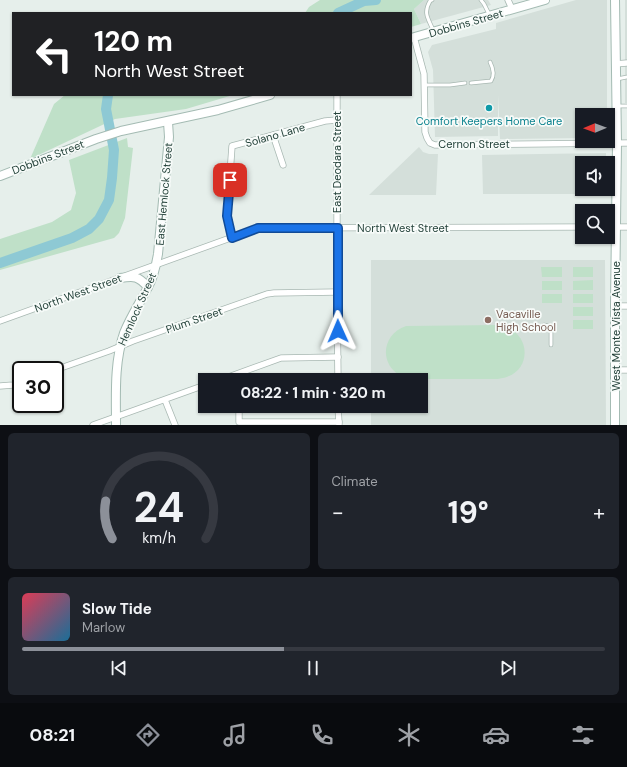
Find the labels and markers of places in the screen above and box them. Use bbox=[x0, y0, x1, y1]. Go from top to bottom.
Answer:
marker: Comfort Keepers Home Care bbox=[484, 103, 494, 113]
place label: Comfort Keepers Home Care bbox=[416, 114, 562, 128]
pin bbox=[213, 163, 247, 197]
place label: Vacaville High School bbox=[496, 307, 556, 334]
marker: Vacaville High School bbox=[483, 315, 493, 325]

